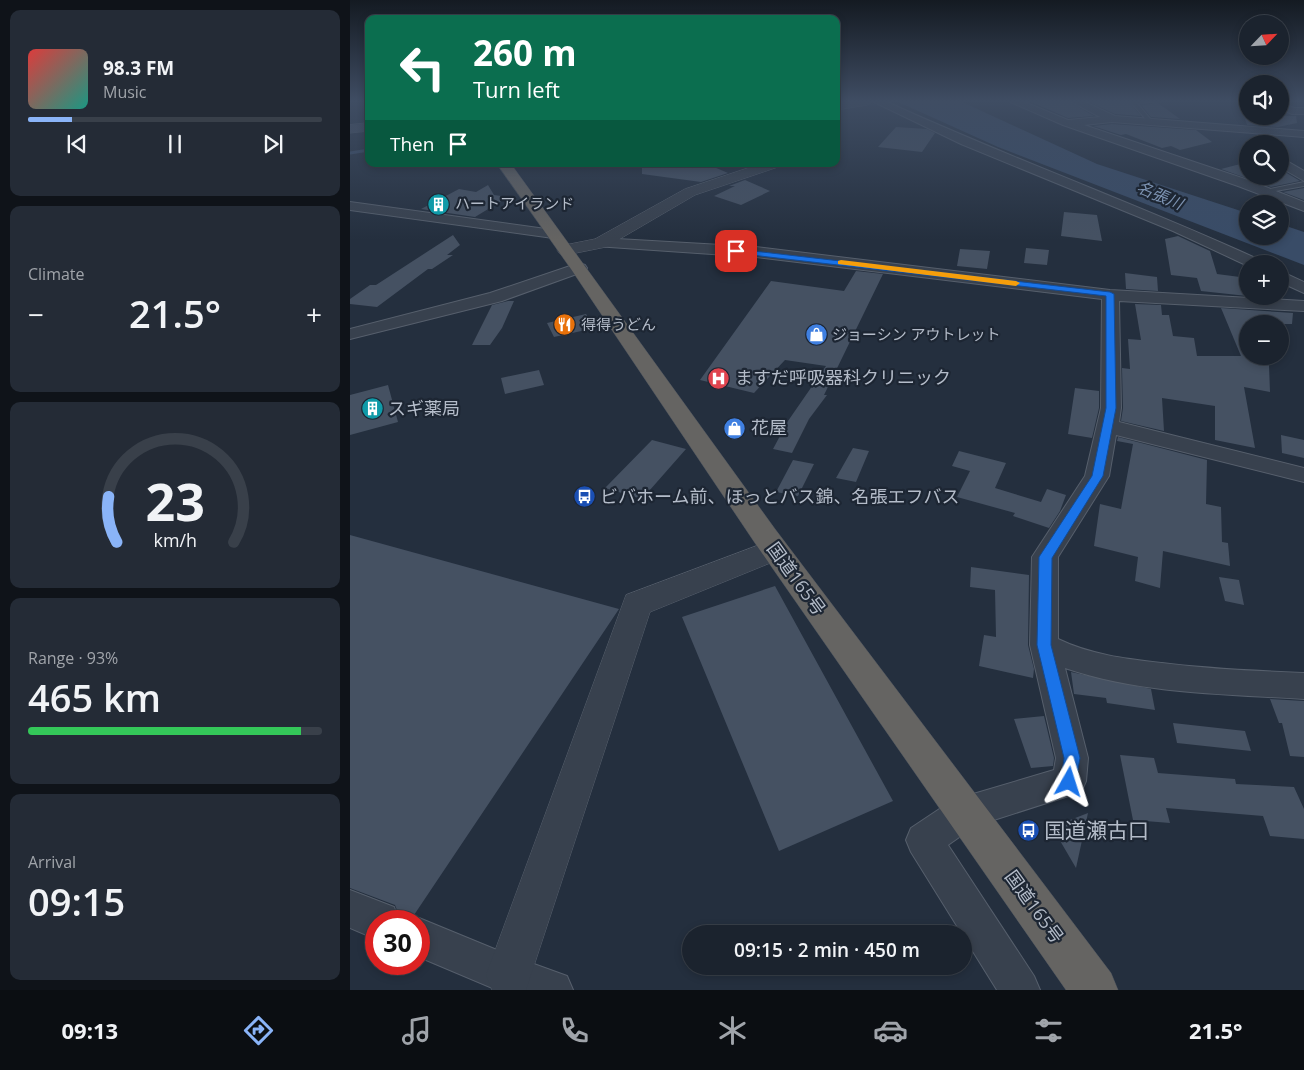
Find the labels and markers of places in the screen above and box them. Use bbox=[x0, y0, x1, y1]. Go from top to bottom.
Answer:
building icon: ハートアイランド bbox=[427, 192, 451, 216]
place label: ハートアイランド bbox=[455, 193, 574, 213]
pin bbox=[715, 230, 757, 272]
restaurant icon: 得得うどん bbox=[553, 313, 577, 337]
place label: 得得うどん bbox=[581, 314, 656, 334]
shop icon: ジョーシン アウトレット bbox=[804, 323, 828, 347]
place label: ジョーシン アウトレット bbox=[832, 324, 1001, 344]
place label: ますだ呼吸器科クリニック bbox=[735, 365, 951, 389]
hospital icon: ますだ呼吸器科クリニック bbox=[707, 366, 731, 390]
place label: スギ薬局 bbox=[388, 396, 460, 420]
building icon: スギ薬局 bbox=[360, 397, 384, 421]
place label: 花屋 bbox=[751, 415, 787, 439]
shop icon: 花屋 bbox=[723, 416, 747, 440]
place label: ビバホーム前、ほっとバス錦、名張エフバス bbox=[600, 484, 959, 508]
bus stop icon: ビバホーム前、ほっとバス錦、名張エフバス bbox=[572, 485, 596, 509]
place label: 国道瀬古口 bbox=[1044, 816, 1149, 844]
bus stop icon: 国道瀬古口 bbox=[1016, 819, 1040, 843]

